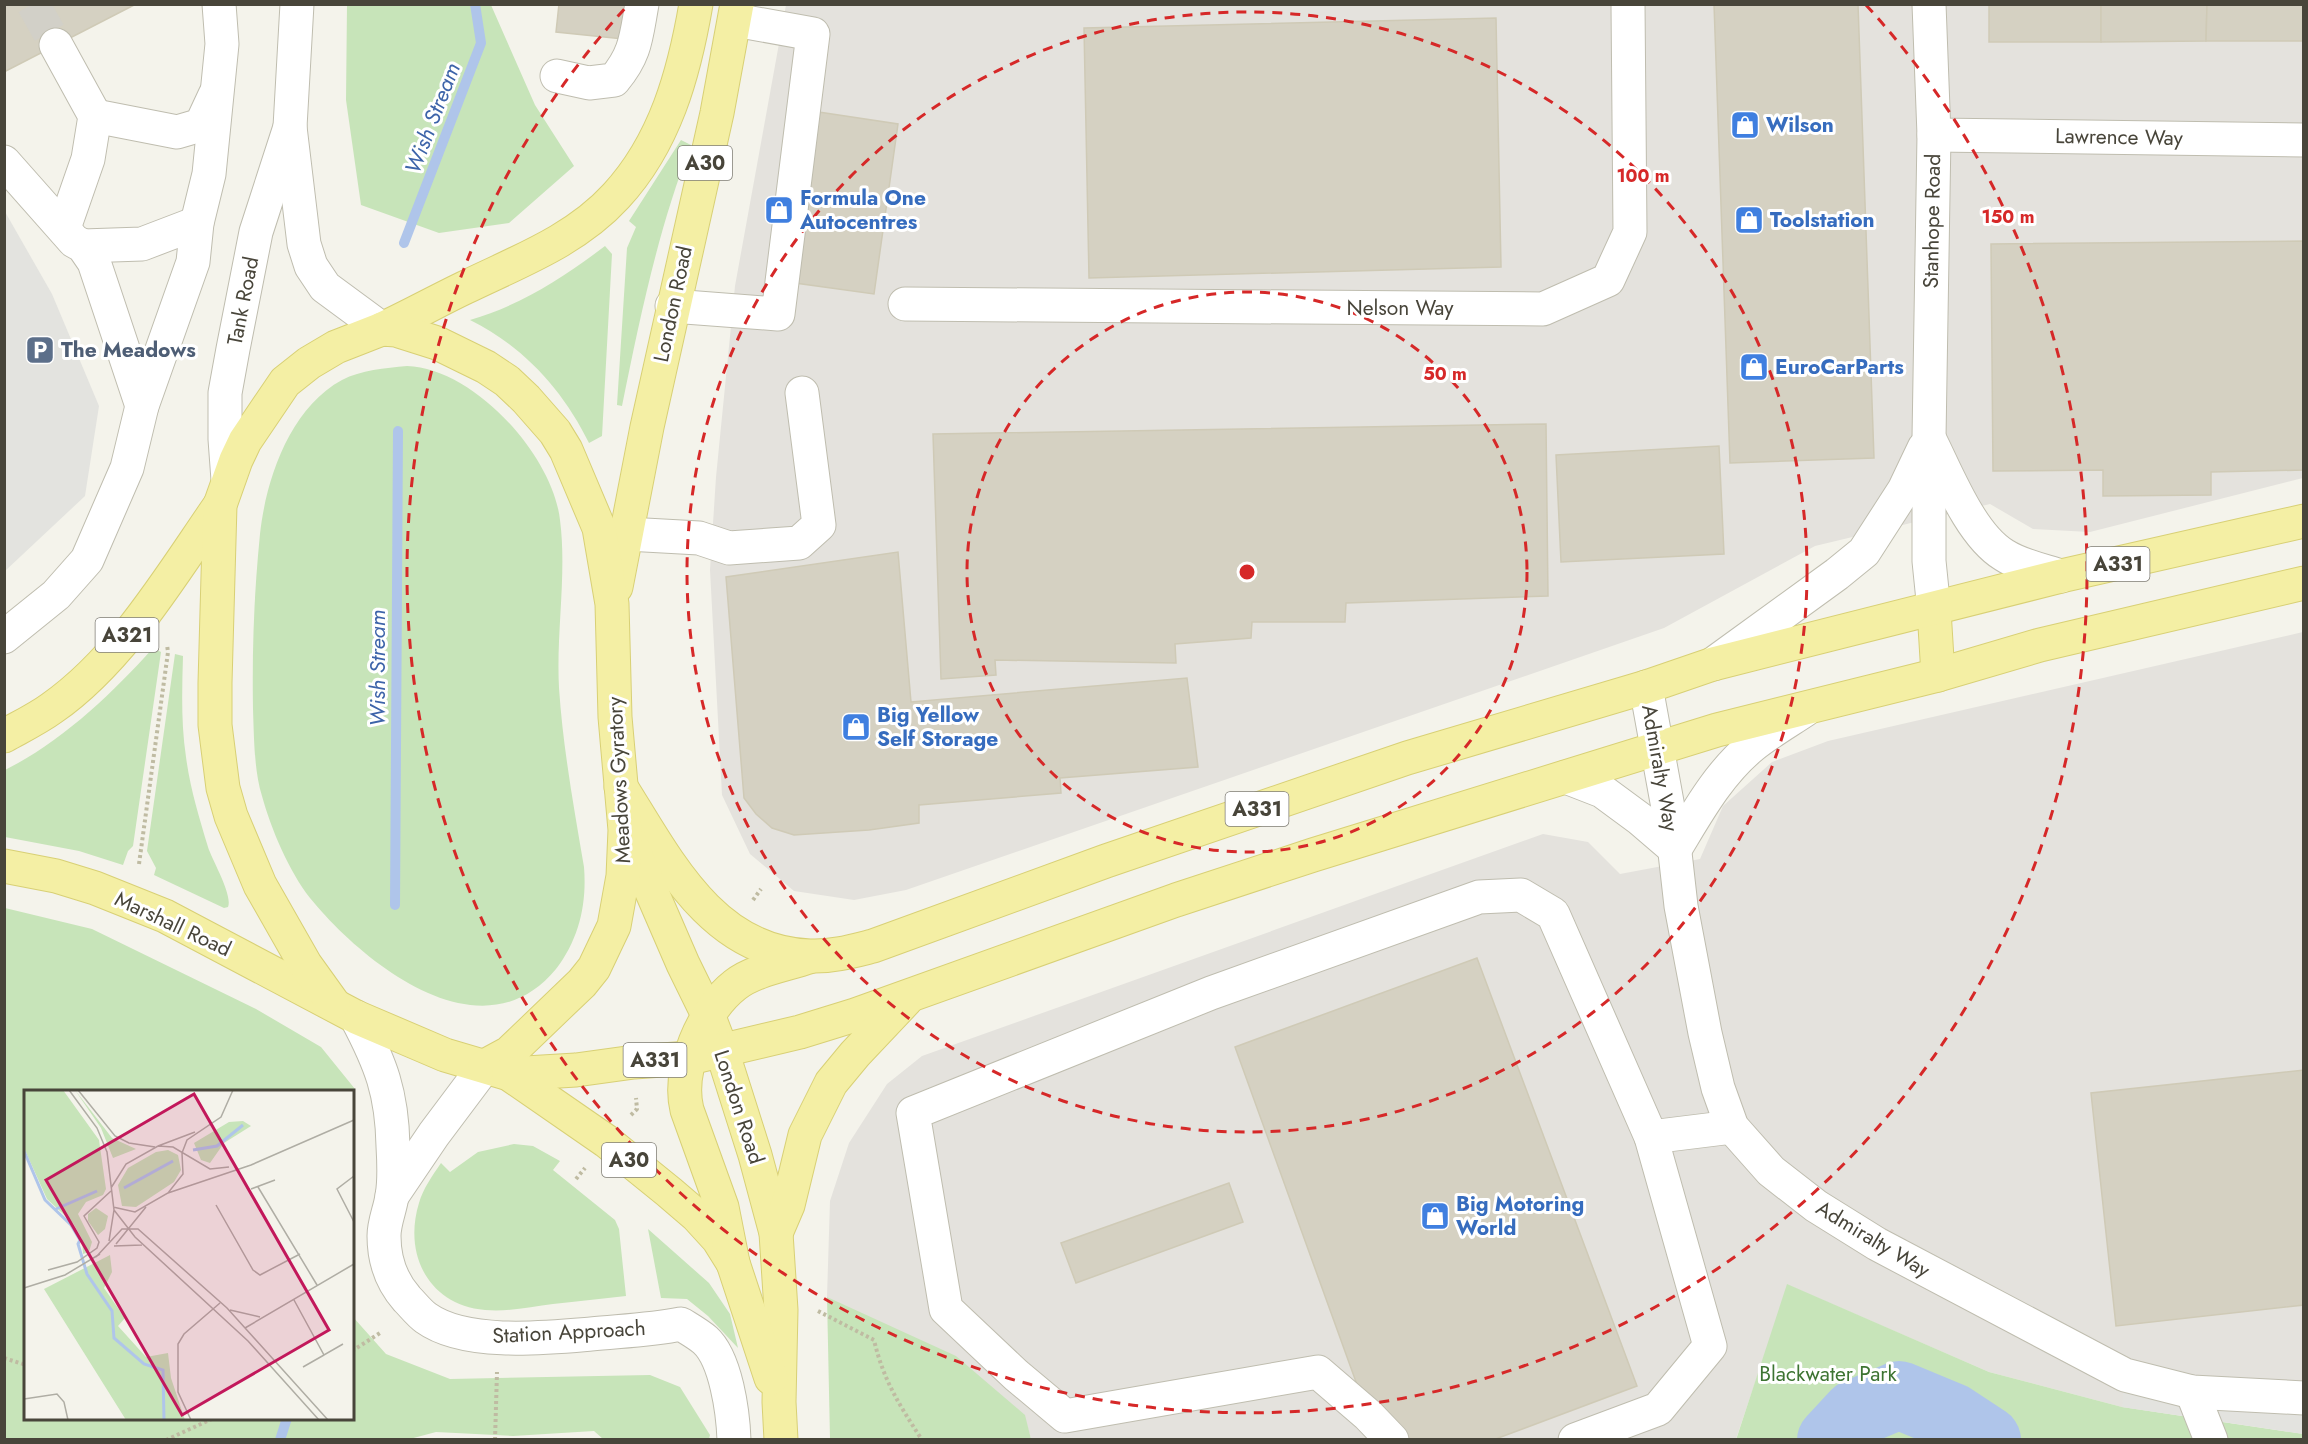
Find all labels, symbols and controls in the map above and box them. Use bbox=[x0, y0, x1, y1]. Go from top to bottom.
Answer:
water label: Wish Stream bbox=[396, 58, 468, 178]
shop icon: Wilson bbox=[1729, 109, 1761, 141]
place label: Wilson bbox=[1766, 110, 1834, 140]
street label: Lawrence Way bbox=[2055, 121, 2184, 153]
road number: A30 bbox=[678, 146, 732, 180]
street label: Stanhope Road bbox=[1916, 153, 1948, 289]
text: 100 m bbox=[1616, 163, 1670, 189]
place label: Formula One Autocentres bbox=[799, 183, 926, 237]
shop icon: Formula One Autocentres bbox=[763, 194, 795, 226]
shop icon: Toolstation bbox=[1733, 204, 1765, 236]
text: 150 m bbox=[1982, 204, 2034, 230]
place label: Toolstation bbox=[1770, 205, 1875, 235]
street label: London Road bbox=[646, 243, 700, 365]
street label: Tank Road bbox=[220, 254, 266, 348]
street label: Nelson Way bbox=[1346, 293, 1454, 323]
parking icon: The Meadows bbox=[24, 334, 56, 366]
place label: The Meadows bbox=[61, 335, 196, 365]
shop icon: EuroCarParts bbox=[1738, 351, 1770, 383]
place label: EuroCarParts bbox=[1775, 352, 1904, 382]
text: 50 m bbox=[1423, 361, 1467, 387]
road number: A331 bbox=[2086, 547, 2150, 581]
centre of rings bbox=[1237, 562, 1257, 582]
water label: Wish Stream bbox=[361, 610, 393, 726]
road number: A321 bbox=[96, 618, 158, 652]
street label: Meadows Gyratory bbox=[600, 695, 638, 864]
place label: Big Yellow Self Storage bbox=[877, 700, 998, 754]
street label: Admiralty Way bbox=[1634, 702, 1686, 835]
shop icon: Big Yellow Self Storage bbox=[840, 711, 872, 743]
road number: A331 bbox=[1226, 792, 1288, 826]
street label: Marshall Road bbox=[110, 884, 236, 964]
road number: A331 bbox=[624, 1043, 686, 1077]
street label: London Road bbox=[707, 1046, 771, 1168]
inset map bbox=[24, 1090, 354, 1420]
road number: A30 bbox=[602, 1143, 656, 1177]
place label: Big Motoring World bbox=[1456, 1189, 1584, 1243]
street label: Admiralty Way bbox=[1810, 1193, 1936, 1285]
shop icon: Big Motoring World bbox=[1419, 1200, 1451, 1232]
street label: Station Approach bbox=[492, 1313, 646, 1351]
park label: Blackwater Park bbox=[1759, 1359, 1897, 1389]

